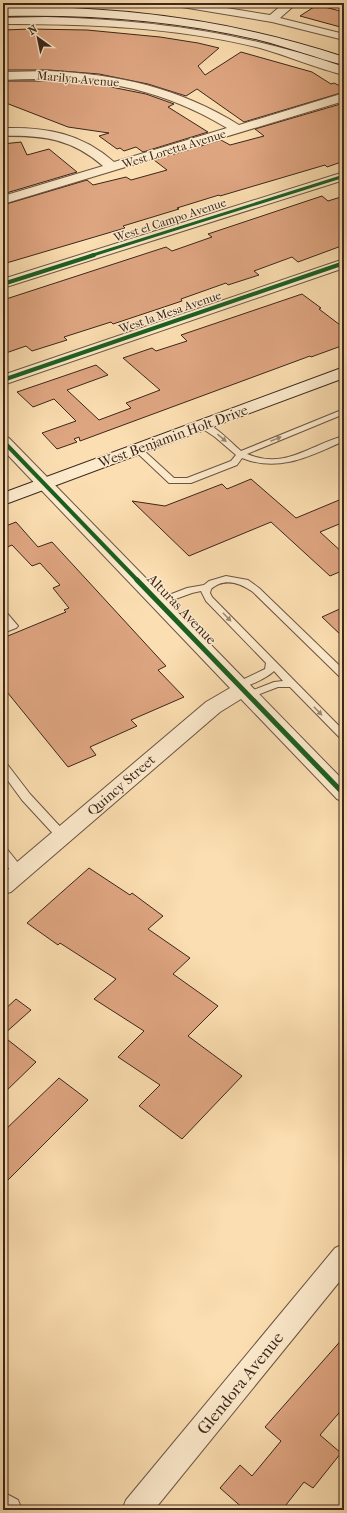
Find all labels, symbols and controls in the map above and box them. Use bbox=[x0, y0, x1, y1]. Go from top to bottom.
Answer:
north arrow bbox=[18, 18, 58, 58]
text: N bbox=[26, 22, 40, 38]
street label: Marilyn Avenue bbox=[36, 68, 120, 90]
street label: West Loretta Avenue bbox=[119, 127, 228, 172]
street label: West el Campo Avenue bbox=[111, 195, 228, 245]
street label: West la Mesa Avenue bbox=[116, 288, 223, 336]
street label: West Benjamin Holt Drive bbox=[95, 401, 250, 472]
one-way arrow bbox=[217, 434, 227, 443]
one-way arrow bbox=[271, 436, 282, 442]
street label: Alturas Avenue bbox=[143, 570, 220, 648]
one-way arrow bbox=[222, 612, 232, 622]
one-way arrow bbox=[313, 706, 323, 716]
street label: Quincy Street bbox=[84, 751, 159, 819]
street label: Glendora Avenue bbox=[193, 1327, 288, 1438]

